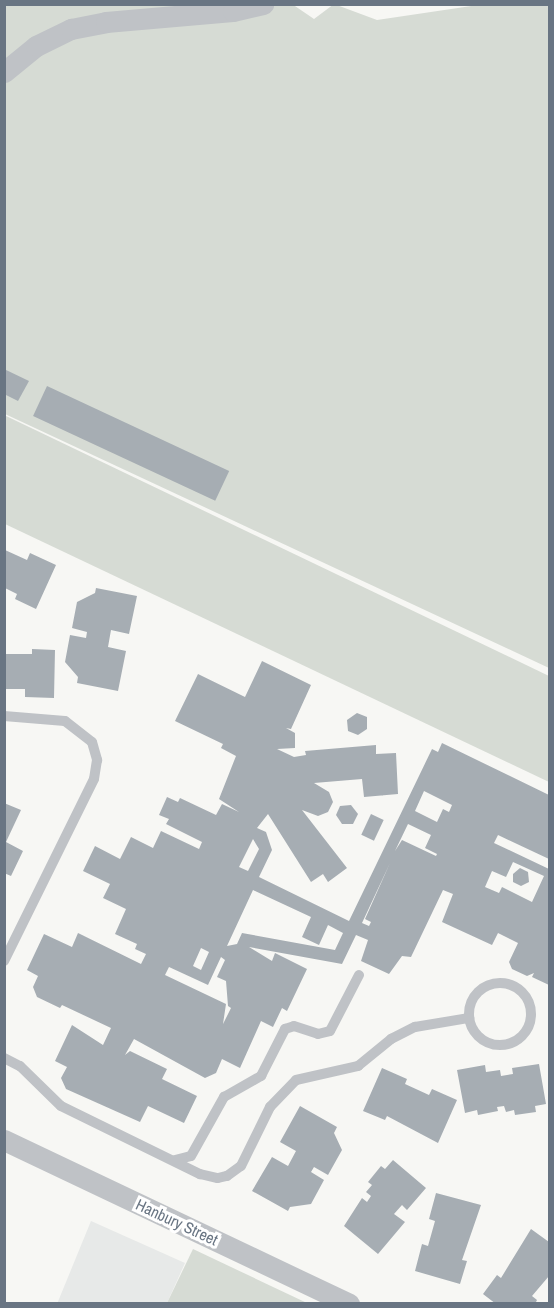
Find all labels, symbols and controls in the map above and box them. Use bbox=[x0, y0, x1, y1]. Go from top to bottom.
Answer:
street label: Hanbury Street bbox=[133, 1195, 221, 1249]

